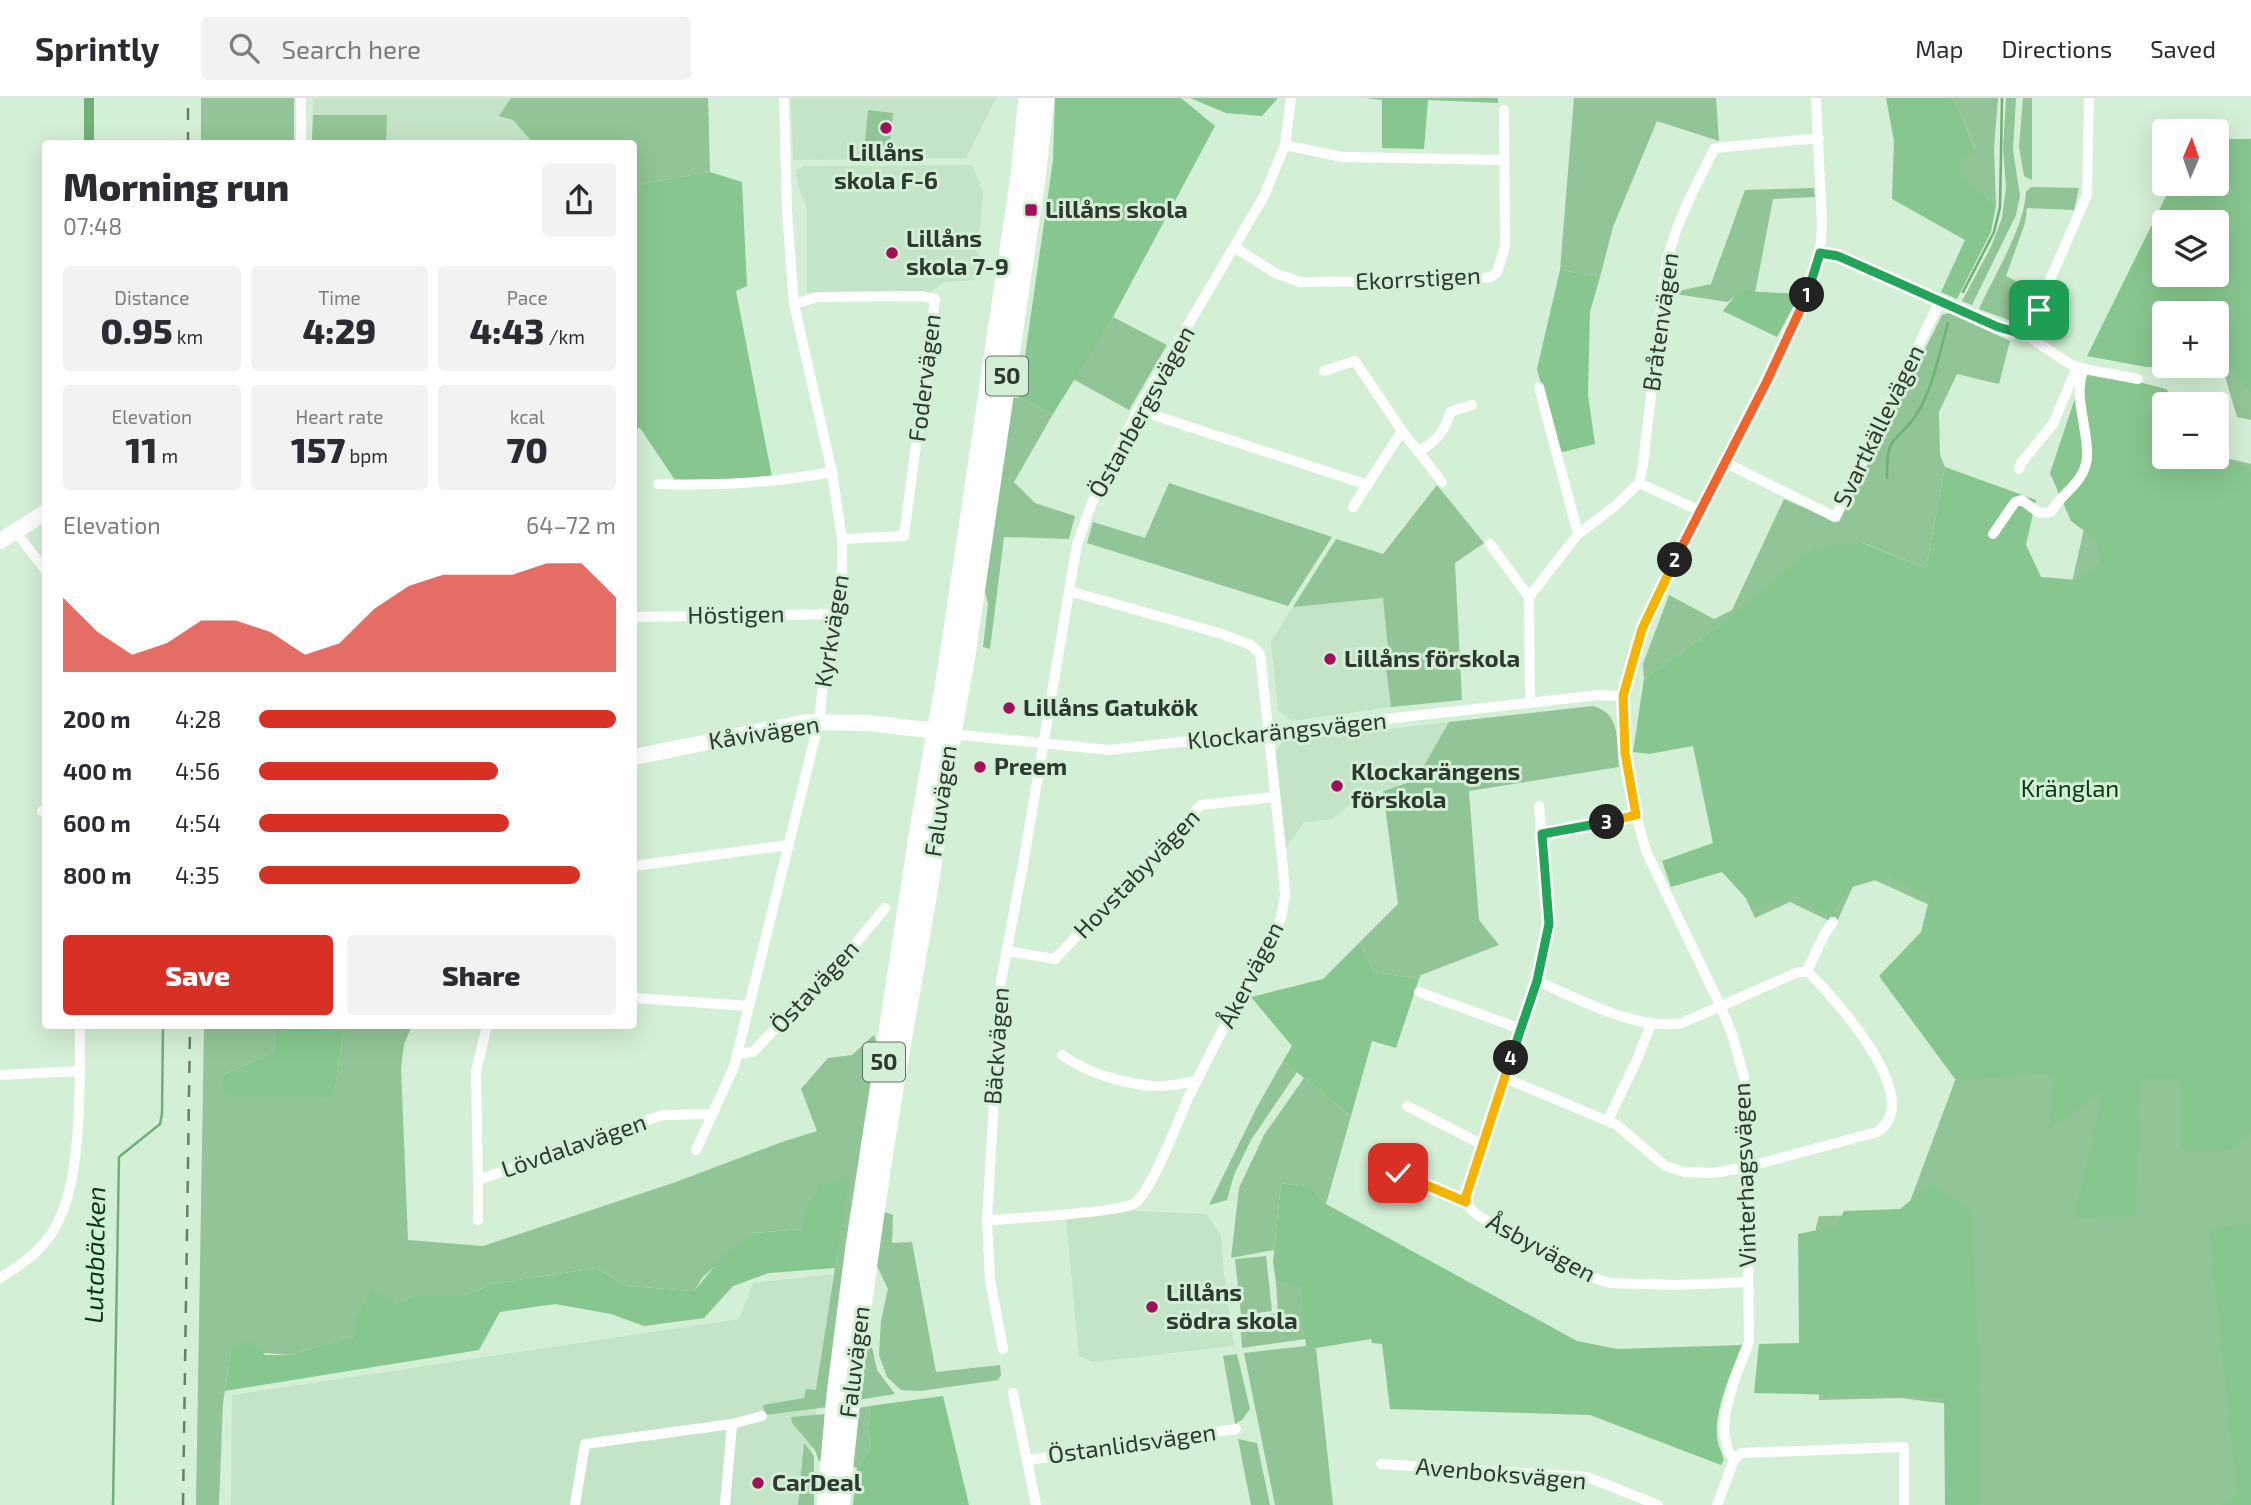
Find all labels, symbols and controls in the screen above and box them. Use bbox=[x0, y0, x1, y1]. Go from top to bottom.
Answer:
search box bbox=[201, 17, 691, 80]
text: Sprintly bbox=[35, 28, 159, 68]
icon: search bbox=[225, 29, 263, 67]
text: Search here bbox=[281, 33, 421, 64]
text: Map bbox=[1915, 34, 1963, 63]
text: Directions bbox=[2001, 34, 2112, 63]
text: Saved bbox=[2150, 34, 2216, 63]
north arrow bbox=[2152, 119, 2230, 196]
map controls bbox=[2152, 119, 2229, 469]
marker: Lillåns skola F-6 bbox=[878, 120, 894, 136]
place label: Lillåns skola F-6 bbox=[834, 137, 938, 194]
text: Morning run bbox=[63, 163, 289, 209]
button: share bbox=[542, 163, 616, 237]
place label: Lillåns skola bbox=[1045, 194, 1188, 223]
marker: Lillåns skola bbox=[1023, 202, 1039, 218]
button: layers bbox=[2152, 210, 2229, 287]
text: 07:48 bbox=[63, 212, 122, 240]
place label: Lillåns skola 7-9 bbox=[906, 223, 1009, 280]
marker: Lillåns skola 7-9 bbox=[884, 245, 900, 261]
street label: Bråtenvägen bbox=[1635, 251, 1684, 393]
street label: Ekorrstigen bbox=[1354, 260, 1481, 295]
pin: 1 bbox=[1790, 278, 1825, 312]
pin bbox=[2009, 280, 2069, 340]
text: 1 bbox=[1802, 283, 1811, 306]
text: Distance bbox=[114, 286, 189, 309]
text: Time bbox=[318, 286, 361, 309]
text: Pace bbox=[507, 286, 548, 309]
icon: arrive bbox=[2020, 291, 2058, 329]
button: + bbox=[2152, 301, 2229, 378]
text: 0.95 bbox=[101, 309, 173, 351]
text: 4:29 bbox=[303, 309, 376, 351]
text: 4:43 bbox=[470, 309, 544, 351]
street label: Fodervägen bbox=[901, 312, 946, 443]
street label: Östanbergsvägen bbox=[1081, 320, 1200, 502]
text: km bbox=[173, 325, 203, 348]
text: /km bbox=[544, 325, 585, 348]
street label: Svartkällevägen bbox=[1826, 340, 1929, 511]
road number: 50 bbox=[986, 356, 1028, 396]
button: − bbox=[2152, 392, 2229, 469]
text: Elevation bbox=[112, 405, 192, 428]
text: Heart rate bbox=[296, 405, 383, 428]
text: kcal bbox=[510, 405, 545, 428]
text: 11 bbox=[126, 428, 157, 470]
text: 157 bbox=[291, 428, 345, 470]
text: 70 bbox=[506, 428, 548, 470]
text: m bbox=[157, 444, 178, 467]
text: bpm bbox=[345, 444, 388, 467]
text: Elevation bbox=[63, 511, 161, 539]
text: 64–72 m bbox=[526, 511, 616, 539]
pin: 2 bbox=[1658, 542, 1692, 578]
text: 2 bbox=[1669, 548, 1680, 571]
street label: Kyrkvägen bbox=[807, 572, 854, 689]
street label: Höstigen bbox=[687, 598, 785, 629]
place label: Lillåns förskola bbox=[1344, 643, 1520, 672]
marker: Lillåns förskola bbox=[1322, 651, 1338, 667]
place label: Lillåns Gatukök bbox=[1023, 692, 1199, 721]
marker: Lillåns Gatukök bbox=[1001, 700, 1017, 716]
text: 200 m bbox=[63, 705, 131, 733]
text: 4:28 bbox=[175, 705, 221, 733]
street label: Klockarängsvägen bbox=[1186, 705, 1388, 754]
street label: Kåvivägen bbox=[706, 708, 821, 755]
street label: Faluvägen bbox=[917, 743, 962, 858]
place label: Preem bbox=[994, 751, 1067, 780]
place label: Klockarängens förskola bbox=[1351, 756, 1520, 813]
text: 400 m bbox=[63, 757, 132, 785]
text: 4:56 bbox=[175, 757, 220, 785]
marker: Preem bbox=[972, 759, 988, 775]
park label: Kränglan bbox=[2021, 773, 2119, 802]
marker: Klockarängens förskola bbox=[1329, 778, 1345, 794]
street label: Hovstabyvägen bbox=[1067, 802, 1205, 944]
pin: 3 bbox=[1590, 804, 1624, 840]
text: 600 m bbox=[63, 809, 131, 837]
text: 4:54 bbox=[175, 809, 221, 837]
text: 3 bbox=[1601, 810, 1612, 833]
text: 800 m bbox=[63, 861, 132, 889]
text: 4:35 bbox=[175, 861, 220, 889]
street label: Åkervägen bbox=[1211, 916, 1289, 1032]
street label: Östavägen bbox=[764, 934, 864, 1038]
button: Save bbox=[63, 935, 333, 1015]
button: Share bbox=[347, 935, 616, 1015]
street label: Bäckvägen bbox=[977, 986, 1014, 1106]
pin: 4 bbox=[1494, 1040, 1528, 1076]
road number: 50 bbox=[863, 1043, 905, 1082]
text: 4 bbox=[1504, 1046, 1517, 1069]
street label: Vinterhagsvägen bbox=[1726, 1082, 1761, 1268]
street label: Lövdalavägen bbox=[497, 1106, 650, 1183]
pin bbox=[1368, 1143, 1428, 1203]
icon: check bbox=[1379, 1154, 1417, 1192]
water label: Lutabäcken bbox=[77, 1186, 110, 1324]
street label: Åsbyvägen bbox=[1482, 1206, 1601, 1287]
place label: Lillåns södra skola bbox=[1166, 1277, 1298, 1334]
marker: Lillåns södra skola bbox=[1144, 1299, 1160, 1315]
street label: Faluvägen bbox=[832, 1304, 875, 1419]
street label: Östanlidsvägen bbox=[1046, 1416, 1218, 1469]
street label: Avenboksvägen bbox=[1414, 1451, 1588, 1494]
place label: CarDeal bbox=[772, 1467, 862, 1496]
marker: CarDeal bbox=[750, 1475, 766, 1491]

